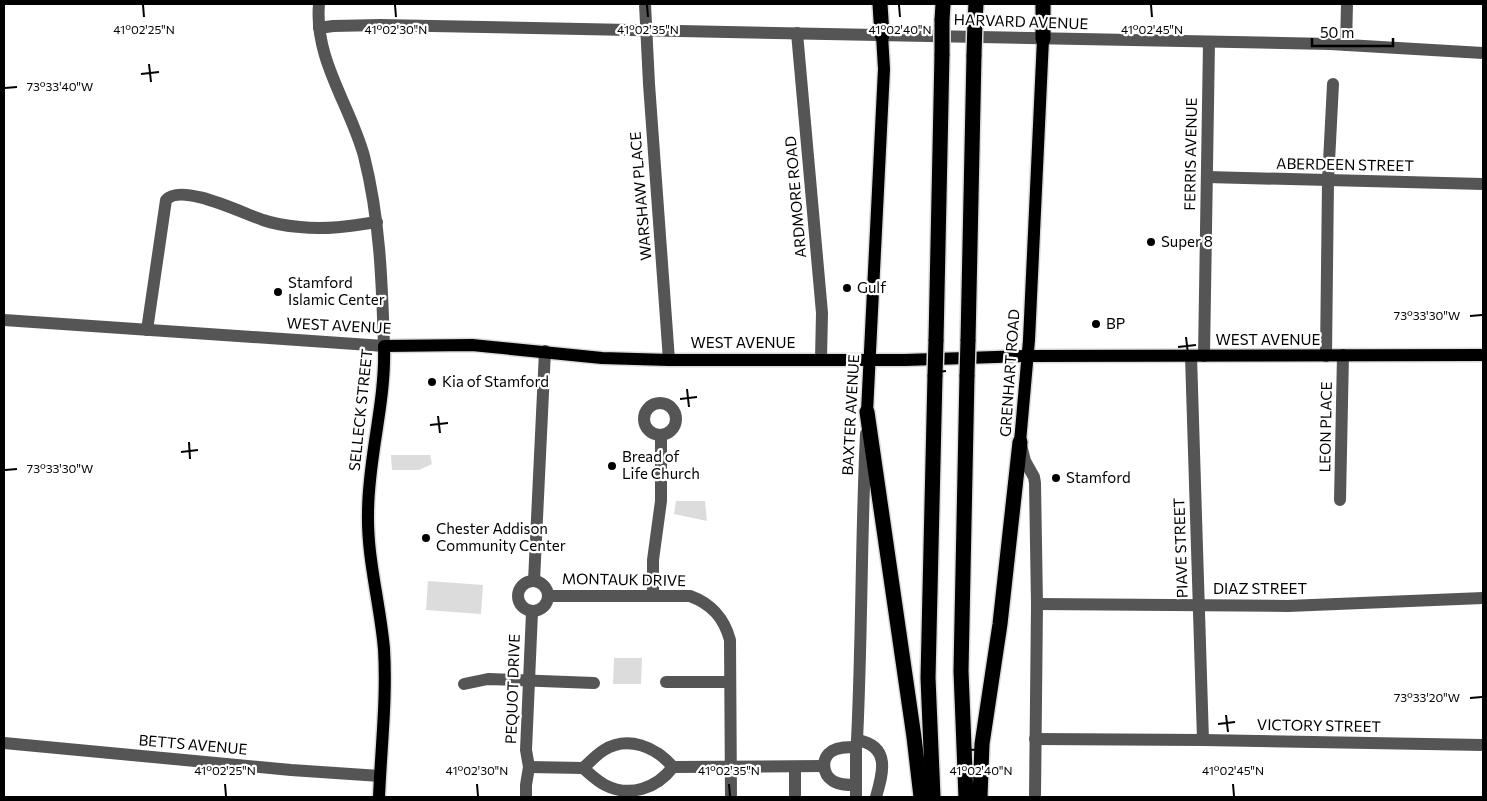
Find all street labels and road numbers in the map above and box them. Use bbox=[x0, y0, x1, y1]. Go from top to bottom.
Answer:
street label: HARVARD AVENUE bbox=[953, 10, 1089, 32]
street label: FERRIS AVENUE bbox=[1180, 97, 1200, 211]
street label: WARSHAW PLACE bbox=[625, 131, 655, 261]
street label: ARDMORE ROAD bbox=[781, 135, 809, 259]
street label: ABERDEEN STREET bbox=[1276, 154, 1414, 174]
street label: GRENHART ROAD bbox=[996, 308, 1022, 437]
street label: WEST AVENUE bbox=[286, 313, 392, 337]
street label: WEST AVENUE bbox=[1216, 330, 1321, 348]
street label: WEST AVENUE bbox=[691, 333, 796, 351]
street label: SELLECK STREET bbox=[345, 348, 375, 472]
street label: BAXTER AVENUE bbox=[838, 354, 862, 476]
street label: LEON PLACE bbox=[1315, 381, 1335, 473]
street label: PIAVE STREET bbox=[1169, 497, 1191, 599]
street label: MONTAUK DRIVE bbox=[562, 569, 686, 589]
street label: DIAZ STREET bbox=[1213, 579, 1307, 597]
street label: PEQUOT DRIVE bbox=[501, 633, 523, 744]
street label: VICTORY STREET bbox=[1257, 715, 1382, 735]
street label: BETTS AVENUE bbox=[138, 730, 248, 758]

